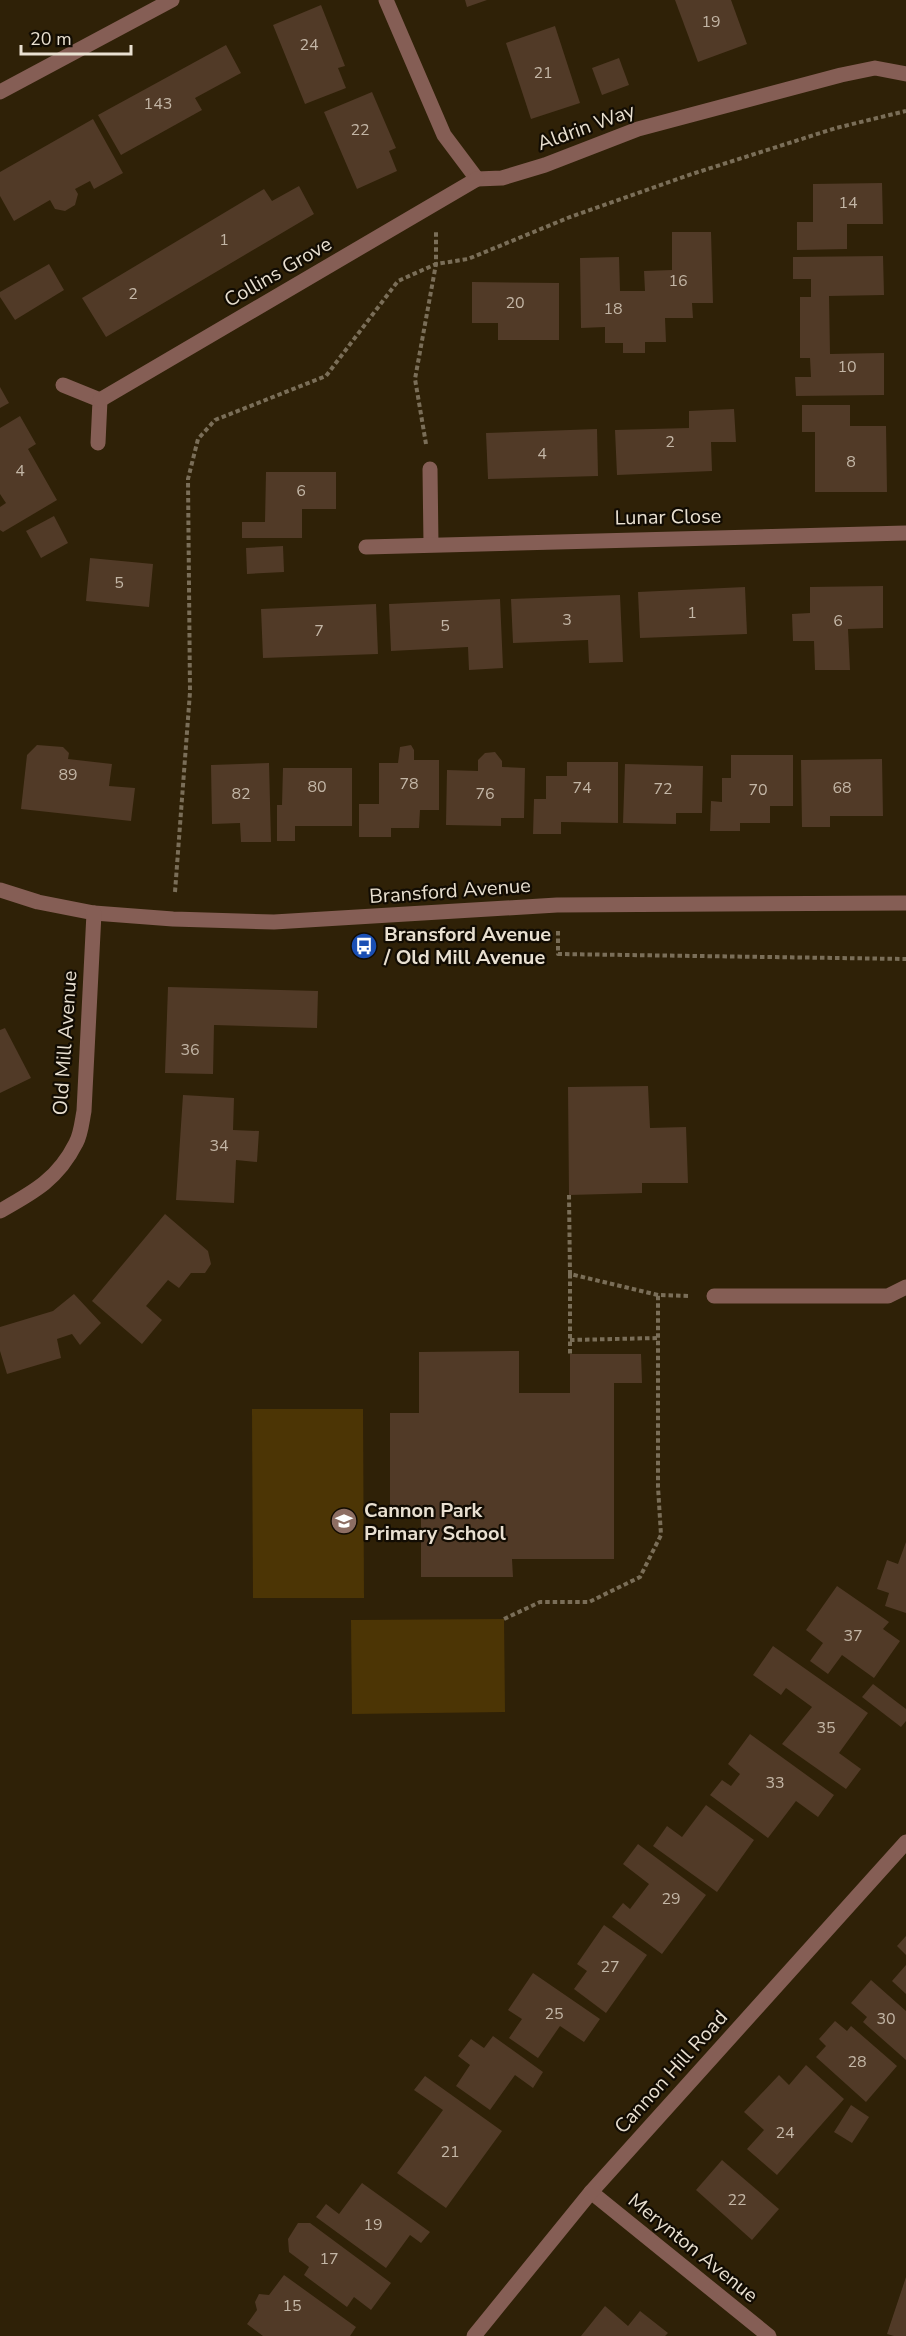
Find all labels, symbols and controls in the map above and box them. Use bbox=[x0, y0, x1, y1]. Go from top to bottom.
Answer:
house number: 19 bbox=[701, 11, 721, 33]
scale bar bbox=[21, 18, 130, 56]
text: 20 m bbox=[30, 27, 72, 51]
house number: 24 bbox=[299, 34, 319, 56]
house number: 21 bbox=[533, 62, 553, 84]
house number: 143 bbox=[144, 93, 172, 115]
street label: Aldrin Way bbox=[533, 97, 639, 157]
house number: 22 bbox=[350, 119, 370, 141]
house number: 14 bbox=[838, 192, 858, 214]
house number: 1 bbox=[219, 229, 229, 251]
street label: Collins Grove bbox=[219, 230, 337, 314]
house number: 16 bbox=[668, 270, 688, 292]
house number: 2 bbox=[128, 283, 138, 305]
house number: 20 bbox=[505, 292, 525, 314]
house number: 18 bbox=[603, 298, 623, 320]
house number: 10 bbox=[837, 356, 857, 378]
house number: 2 bbox=[665, 431, 675, 453]
house number: 4 bbox=[537, 443, 547, 465]
house number: 8 bbox=[846, 451, 856, 473]
house number: 4 bbox=[15, 460, 25, 482]
house number: 6 bbox=[296, 480, 306, 502]
street label: Lunar Close bbox=[614, 503, 722, 531]
house number: 5 bbox=[114, 572, 124, 594]
house number: 1 bbox=[687, 602, 697, 624]
house number: 3 bbox=[562, 609, 572, 631]
house number: 6 bbox=[833, 610, 843, 632]
house number: 5 bbox=[440, 615, 450, 637]
house number: 7 bbox=[314, 620, 324, 642]
house number: 89 bbox=[58, 764, 78, 786]
house number: 78 bbox=[399, 773, 419, 795]
house number: 80 bbox=[307, 776, 327, 798]
house number: 74 bbox=[572, 777, 592, 799]
house number: 68 bbox=[832, 777, 852, 799]
house number: 72 bbox=[653, 778, 673, 800]
house number: 70 bbox=[748, 779, 768, 801]
house number: 82 bbox=[231, 783, 251, 805]
house number: 76 bbox=[475, 783, 495, 805]
street label: Bransford Avenue bbox=[368, 872, 532, 910]
place label: Bransford Avenue / Old Mill Avenue bbox=[383, 921, 551, 971]
bus stop icon: Bransford Avenue / Old Mill Avenue bbox=[349, 931, 379, 961]
street label: Old Mill Avenue bbox=[46, 970, 84, 1116]
house number: 36 bbox=[180, 1039, 200, 1061]
house number: 34 bbox=[209, 1135, 229, 1157]
place label: Cannon Park Primary School bbox=[364, 1497, 506, 1547]
school or university icon: Cannon Park Primary School bbox=[329, 1506, 359, 1536]
house number: 37 bbox=[843, 1625, 863, 1647]
house number: 35 bbox=[816, 1717, 836, 1739]
house number: 33 bbox=[765, 1772, 785, 1794]
house number: 29 bbox=[661, 1888, 681, 1910]
house number: 27 bbox=[600, 1956, 620, 1978]
house number: 25 bbox=[544, 2003, 564, 2025]
street label: Cannon Hill Road bbox=[608, 2004, 734, 2140]
house number: 30 bbox=[876, 2008, 896, 2030]
house number: 28 bbox=[847, 2051, 867, 2073]
house number: 24 bbox=[775, 2122, 795, 2144]
house number: 21 bbox=[440, 2141, 460, 2163]
street label: Merynton Avenue bbox=[622, 2187, 764, 2309]
house number: 22 bbox=[727, 2189, 747, 2211]
house number: 19 bbox=[363, 2214, 383, 2236]
house number: 17 bbox=[319, 2248, 339, 2270]
house number: 15 bbox=[282, 2295, 302, 2317]

